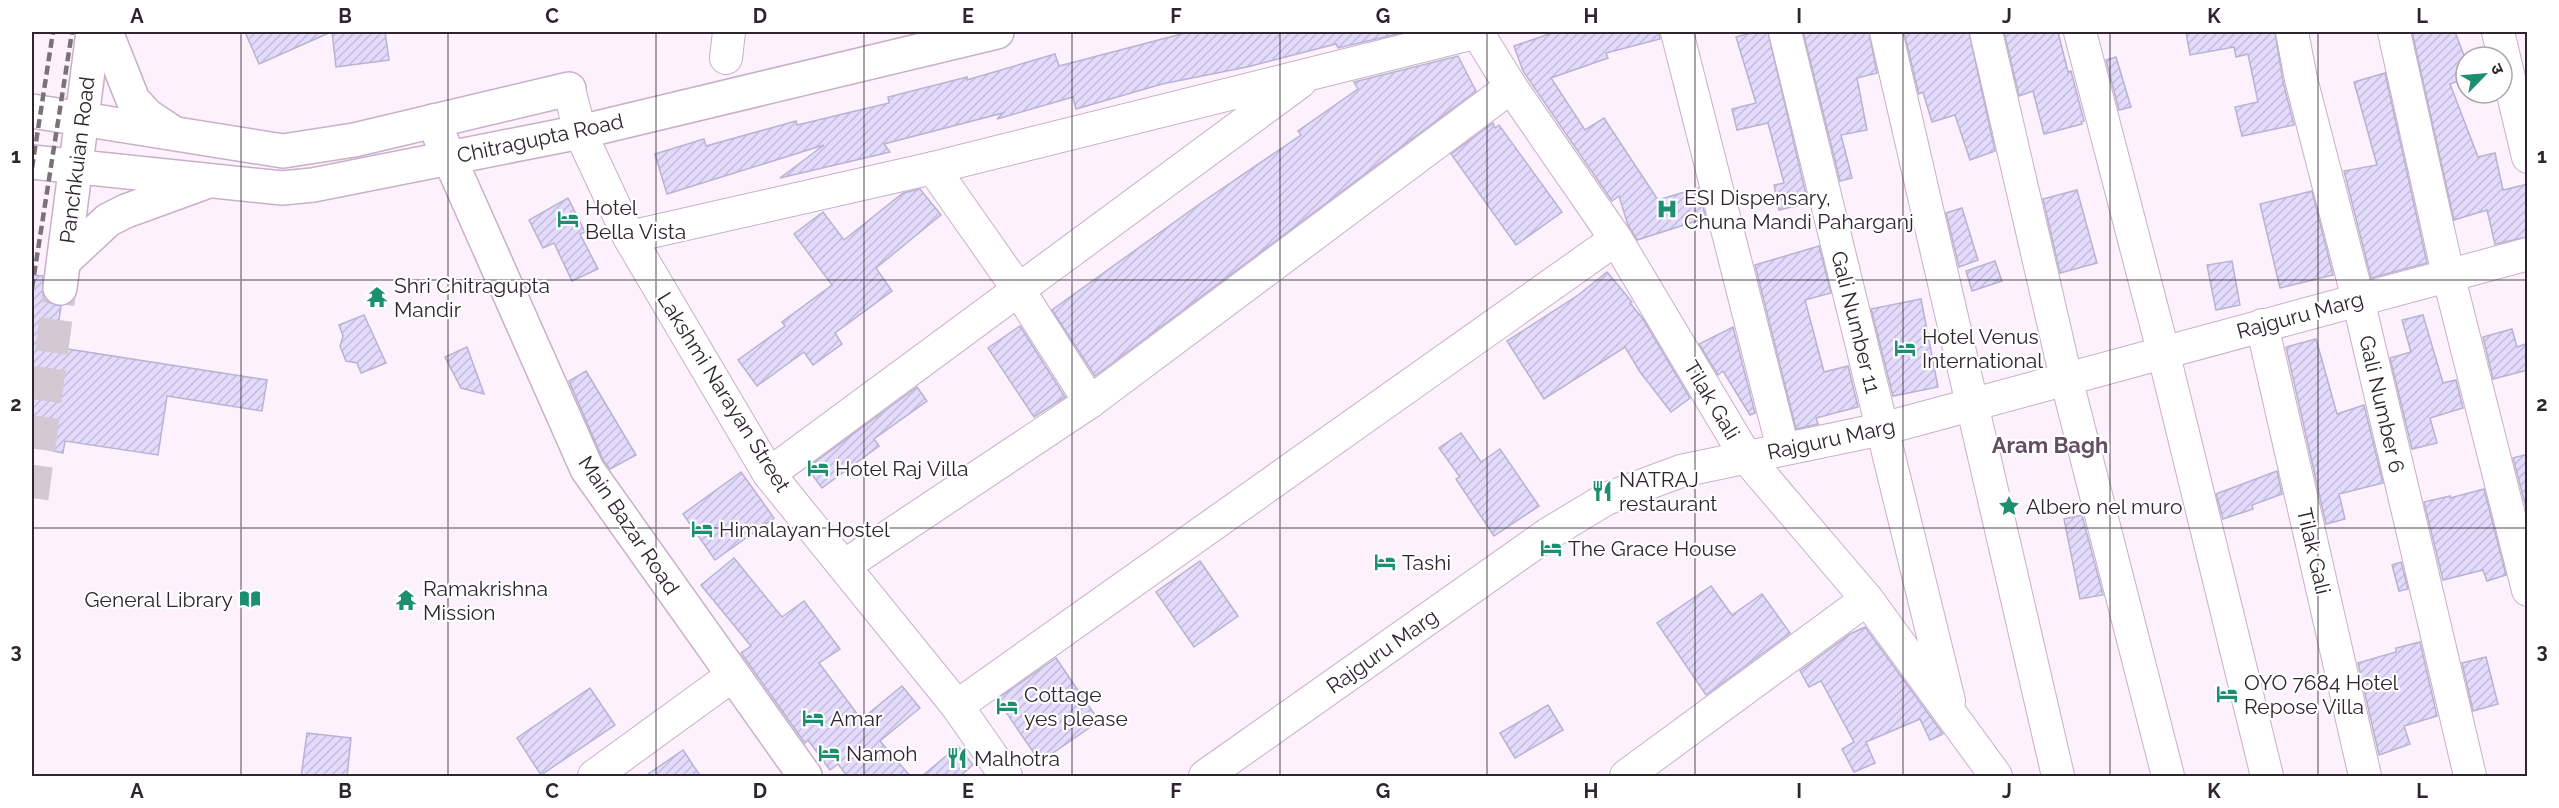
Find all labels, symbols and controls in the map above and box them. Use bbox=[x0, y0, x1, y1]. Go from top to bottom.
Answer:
text: A bbox=[130, 4, 144, 28]
text: B bbox=[338, 4, 352, 28]
text: C bbox=[545, 4, 559, 28]
text: D bbox=[753, 4, 767, 28]
text: E bbox=[962, 4, 974, 28]
text: F bbox=[1170, 4, 1182, 28]
text: G bbox=[1376, 4, 1390, 28]
text: H bbox=[1584, 4, 1598, 28]
text: I bbox=[1796, 4, 1802, 28]
text: J bbox=[2002, 4, 2012, 28]
text: K bbox=[2207, 4, 2221, 28]
text: L bbox=[2416, 4, 2428, 28]
north arrow bbox=[2454, 45, 2514, 105]
text: उ bbox=[2487, 61, 2508, 78]
street label: Panchkuian Road bbox=[54, 75, 100, 245]
street label: Chitragupta Road bbox=[455, 108, 625, 168]
text: 1 bbox=[11, 144, 21, 168]
text: 1 bbox=[2537, 144, 2547, 168]
place label: ESI Dispensary, Chuna Mandi Paharganj bbox=[1684, 185, 1914, 234]
place label: Hotel Bella Vista bbox=[585, 195, 686, 244]
hospital icon: ESI Dispensary, Chuna Mandi Paharganj bbox=[1655, 197, 1679, 221]
hotel icon: Hotel Bella Vista bbox=[556, 207, 580, 231]
street label: Gali Number 11 bbox=[1826, 248, 1886, 396]
place label: Shri Chitragupta Mandir bbox=[394, 273, 550, 322]
temple icon: Shri Chitragupta Mandir bbox=[365, 285, 389, 309]
street label: Rajguru Marg bbox=[2234, 286, 2366, 344]
street label: Lakshmi Narayan Street bbox=[652, 288, 796, 496]
place label: Hotel Venus International bbox=[1922, 324, 2043, 373]
street label: Gali Number 6 bbox=[2354, 333, 2410, 475]
hotel icon: Hotel Venus International bbox=[1893, 336, 1917, 360]
street label: Tilak Gali bbox=[1679, 356, 1745, 444]
text: 2 bbox=[10, 392, 22, 416]
text: 2 bbox=[2536, 392, 2548, 416]
street label: Rajguru Marg bbox=[1765, 413, 1897, 465]
district label: Aram Bagh bbox=[1992, 432, 2108, 458]
street label: Main Bazar Road bbox=[573, 451, 685, 599]
hotel icon: Hotel Raj Villa bbox=[806, 456, 830, 480]
place label: Hotel Raj Villa bbox=[835, 456, 968, 481]
place label: NATRAJ restaurant bbox=[1619, 467, 1717, 516]
restaurant icon: NATRAJ restaurant bbox=[1590, 479, 1614, 503]
place icon: Albero nel muro bbox=[1997, 494, 2021, 518]
place label: Albero nel muro bbox=[2026, 494, 2182, 519]
street label: Tilak Gali bbox=[2292, 505, 2336, 597]
hotel icon: Himalayan Hostel bbox=[690, 517, 714, 541]
place label: Himalayan Hostel bbox=[719, 517, 890, 542]
hotel icon: The Grace House bbox=[1539, 536, 1563, 560]
place label: The Grace House bbox=[1568, 536, 1736, 561]
hotel icon: Tashi bbox=[1373, 550, 1397, 574]
place label: Tashi bbox=[1402, 550, 1451, 575]
place label: Ramakrishna Mission bbox=[423, 576, 548, 625]
place label: General Library bbox=[85, 587, 233, 612]
library icon: General Library bbox=[238, 587, 262, 611]
temple icon: Ramakrishna Mission bbox=[394, 588, 418, 612]
street label: Rajguru Marg bbox=[1322, 603, 1442, 699]
text: 3 bbox=[10, 639, 22, 663]
text: 3 bbox=[2536, 639, 2548, 663]
place label: OYO 7684 Hotel Repose Villa bbox=[2244, 670, 2399, 719]
place label: Cottage yes please bbox=[1024, 682, 1128, 731]
hotel icon: OYO 7684 Hotel Repose Villa bbox=[2215, 682, 2239, 706]
hotel icon: Cottage yes please bbox=[995, 694, 1019, 718]
hotel icon: Amar bbox=[801, 706, 825, 730]
place label: Amar bbox=[830, 706, 883, 731]
hotel icon: Namoh bbox=[817, 741, 841, 765]
place label: Namoh bbox=[846, 741, 918, 766]
restaurant icon: Malhotra bbox=[945, 746, 969, 770]
place label: Malhotra bbox=[974, 746, 1060, 771]
text: A bbox=[130, 779, 144, 803]
text: B bbox=[338, 779, 352, 803]
text: C bbox=[545, 779, 559, 803]
text: D bbox=[753, 779, 767, 803]
text: E bbox=[962, 779, 974, 803]
text: F bbox=[1170, 779, 1182, 803]
text: G bbox=[1376, 779, 1390, 803]
text: H bbox=[1584, 779, 1598, 803]
text: I bbox=[1796, 779, 1802, 803]
text: J bbox=[2002, 779, 2012, 803]
text: K bbox=[2207, 779, 2221, 803]
text: L bbox=[2416, 779, 2428, 803]

